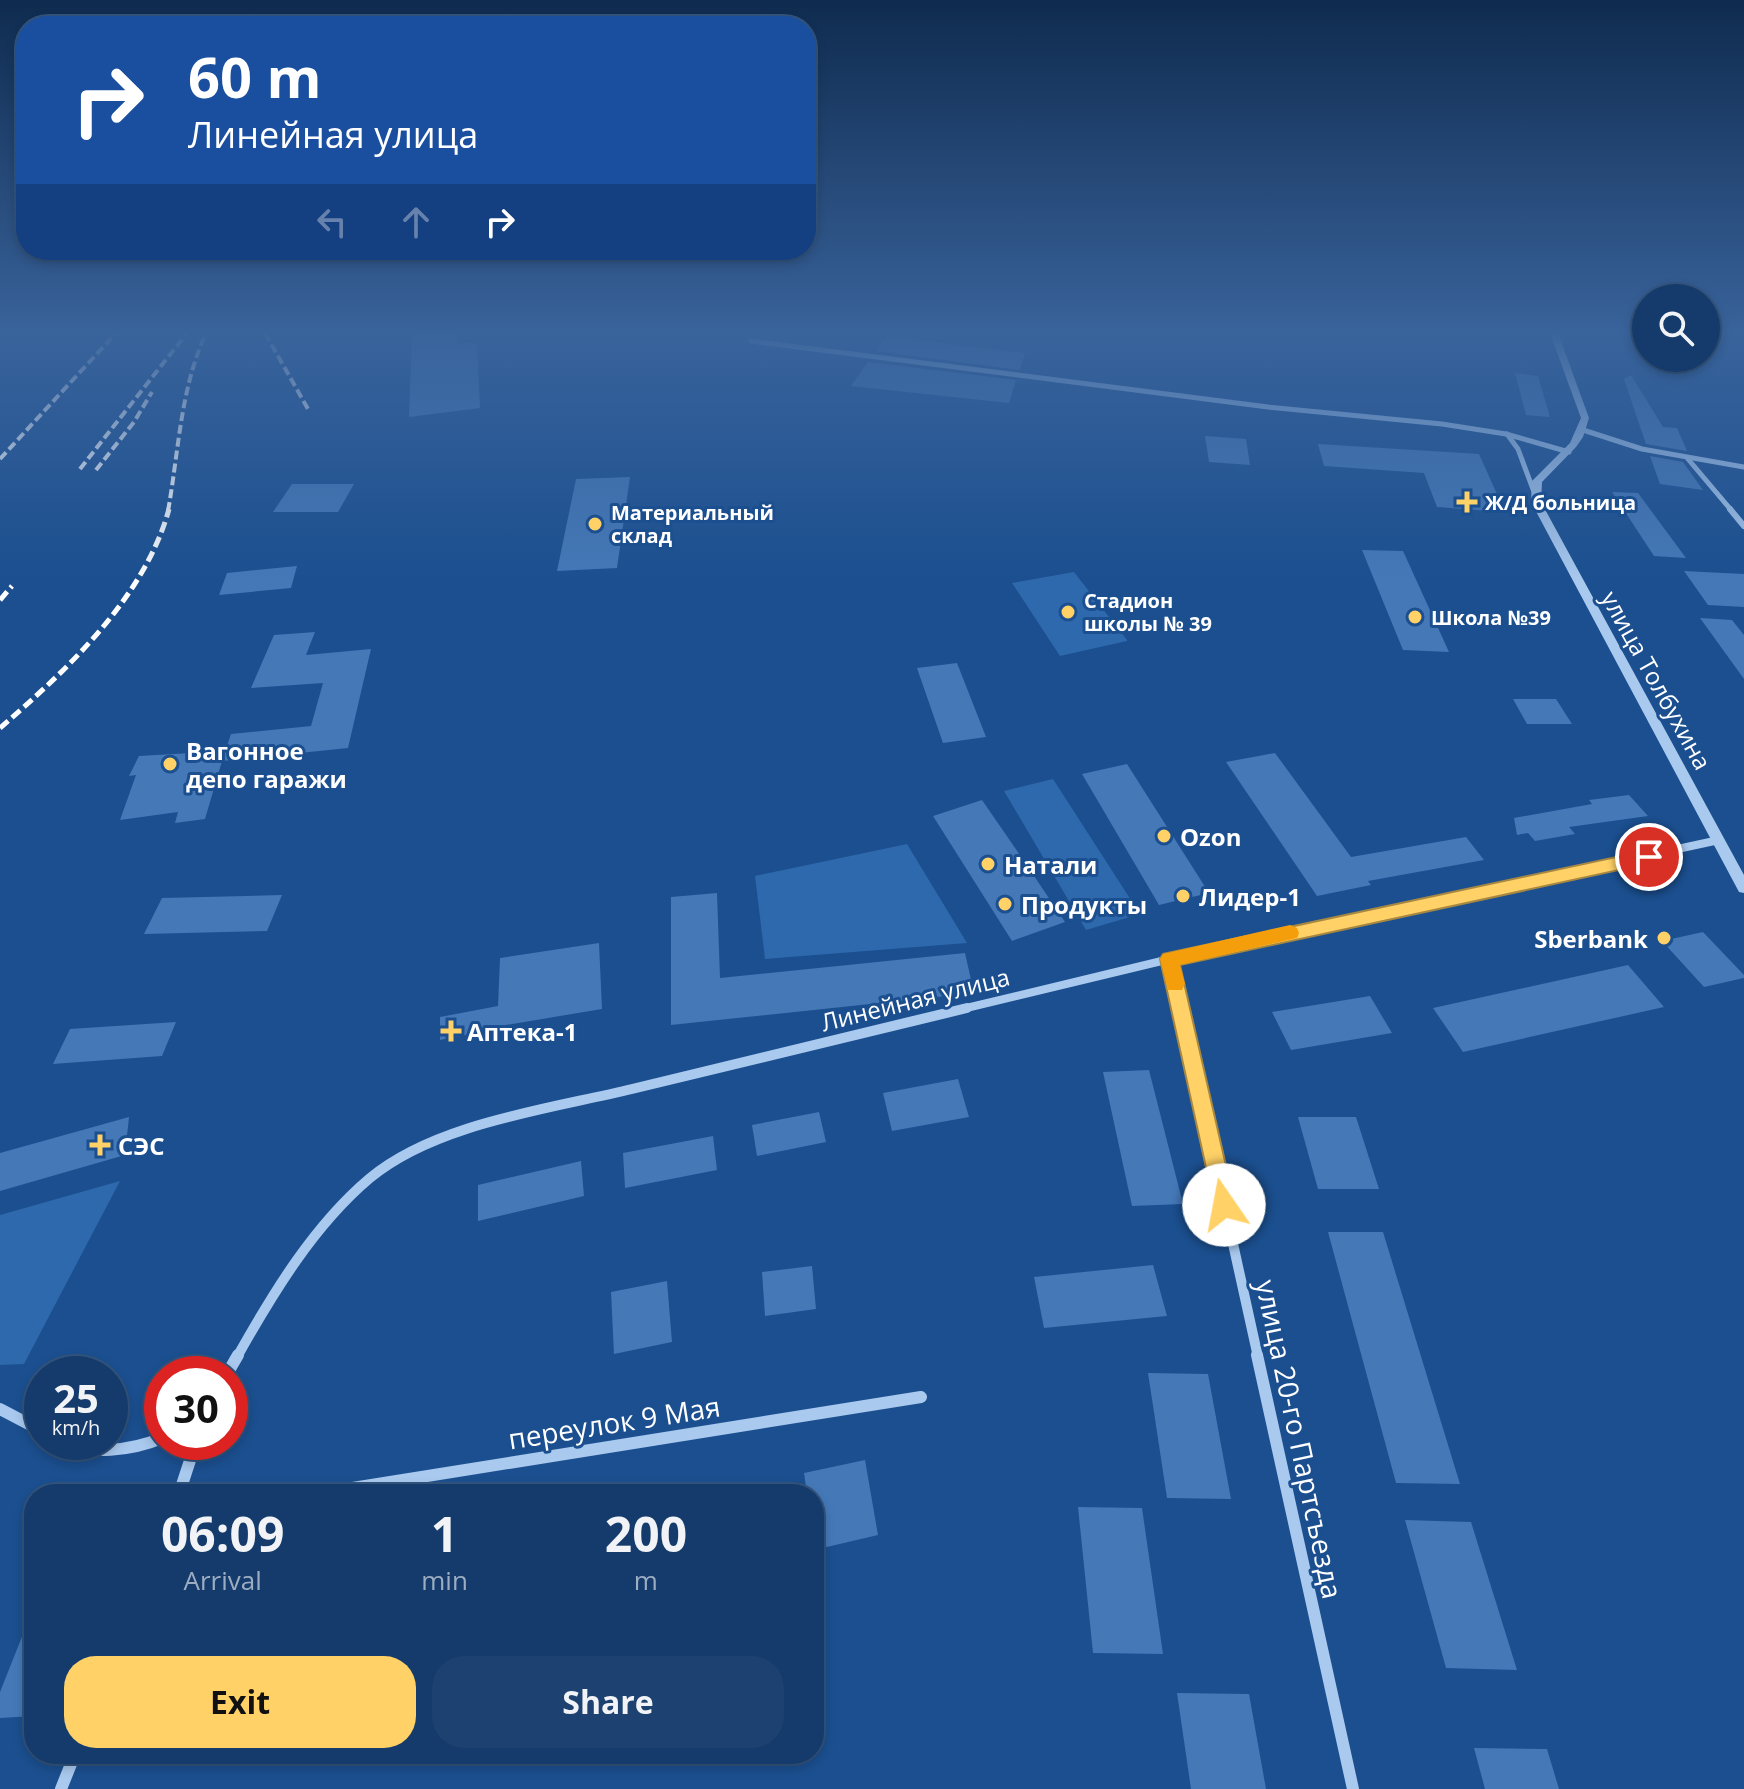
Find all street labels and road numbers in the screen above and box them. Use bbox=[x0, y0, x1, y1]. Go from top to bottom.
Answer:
street label: улица Толбухина bbox=[1594, 585, 1720, 775]
street label: Линейная улица bbox=[817, 960, 1013, 1038]
street label: улица 20-го Партсъезда bbox=[1248, 1276, 1352, 1602]
street label: переулок 9 Мая bbox=[505, 1386, 723, 1458]

